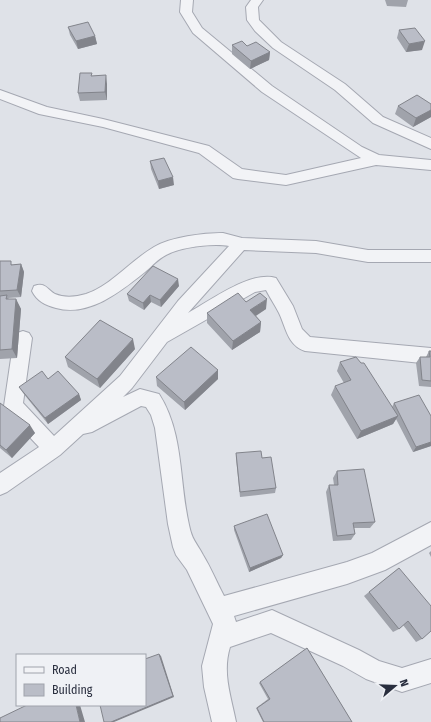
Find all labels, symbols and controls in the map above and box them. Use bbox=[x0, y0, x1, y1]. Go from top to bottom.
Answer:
legend bbox=[16, 654, 146, 706]
text: Road bbox=[52, 663, 77, 677]
north arrow bbox=[375, 666, 415, 706]
text: N bbox=[397, 678, 411, 688]
text: Building bbox=[52, 683, 93, 697]

